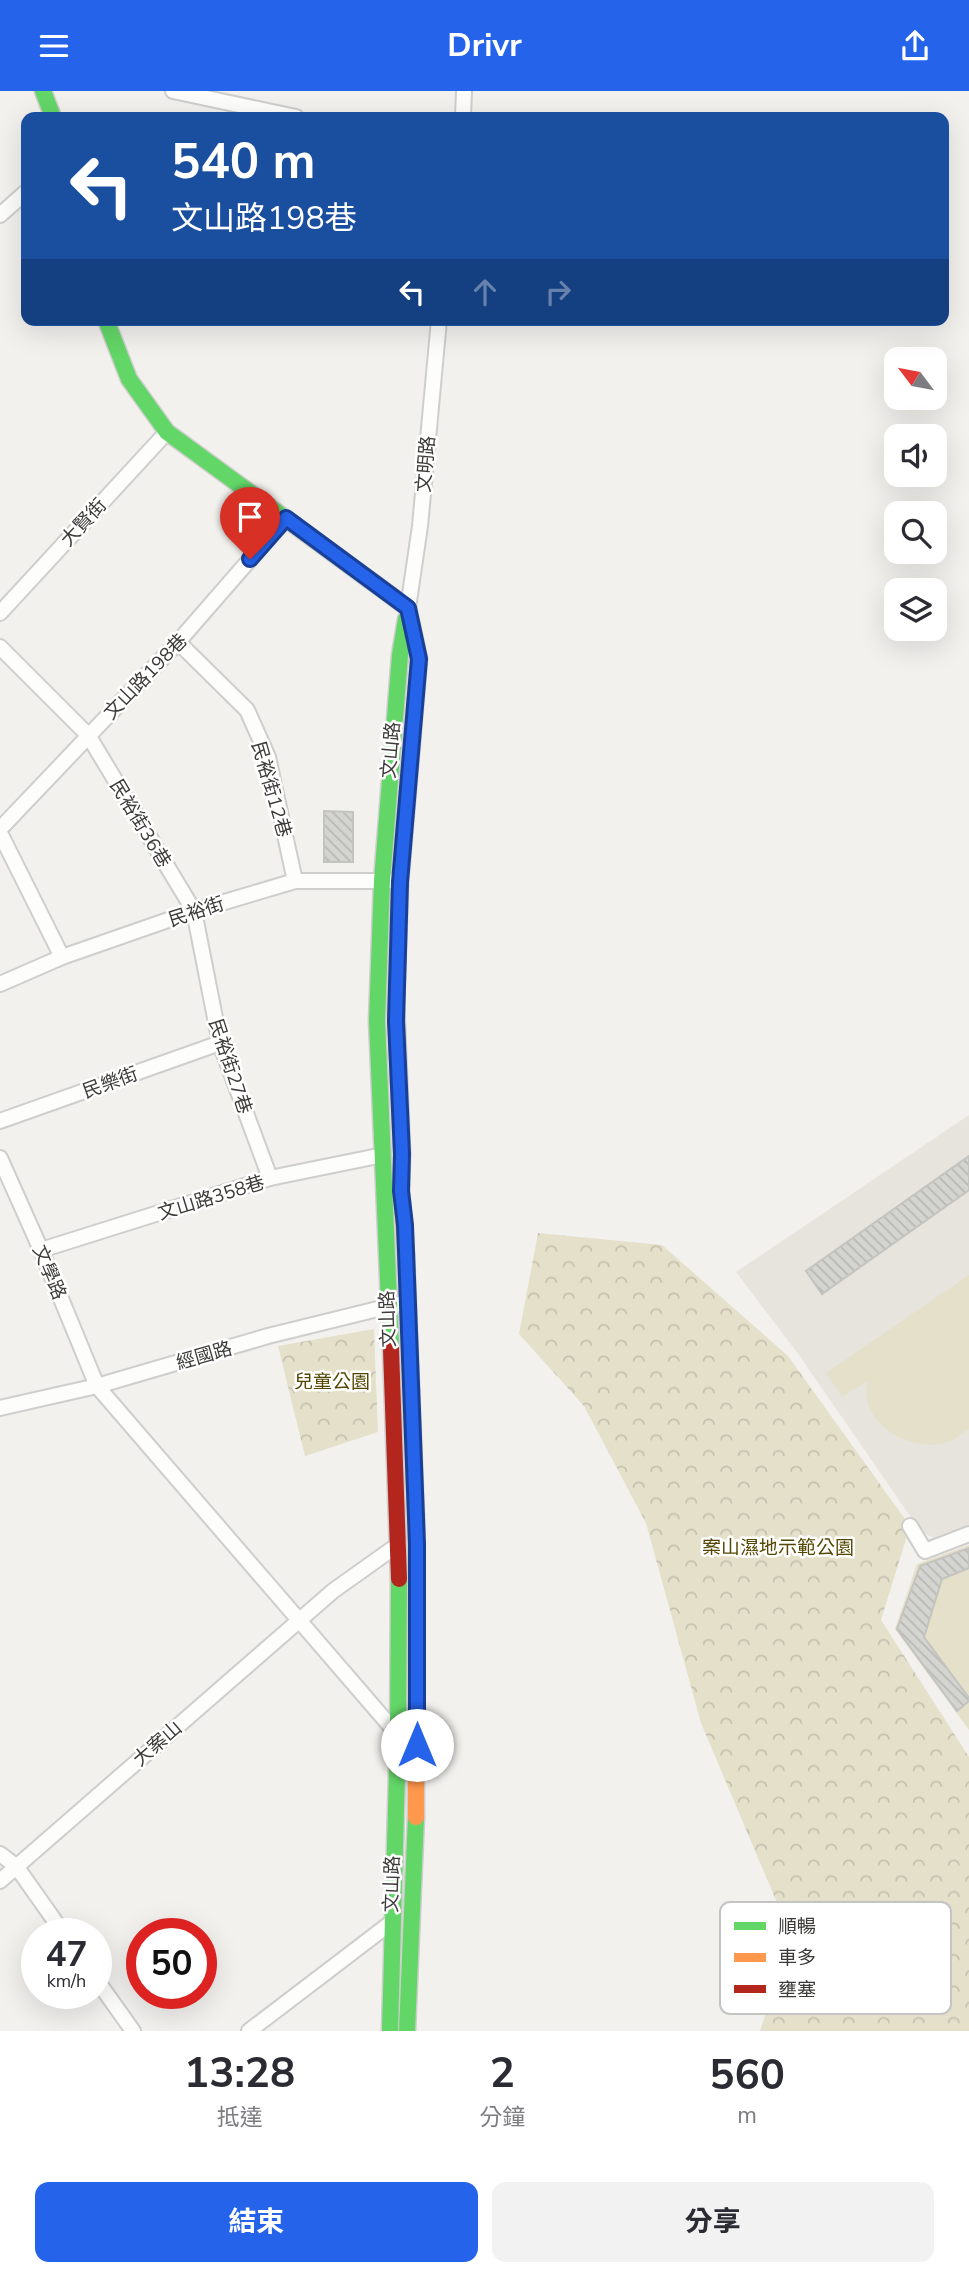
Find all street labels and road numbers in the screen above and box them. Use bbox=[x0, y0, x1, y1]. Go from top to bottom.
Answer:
street label: 文明路 bbox=[411, 435, 441, 494]
street label: 大賢街 bbox=[55, 493, 113, 552]
street label: 文山路198巷 bbox=[98, 628, 193, 725]
street label: 文山路 bbox=[376, 721, 406, 780]
street label: 民裕街12巷 bbox=[245, 738, 297, 840]
street label: 民裕街36巷 bbox=[104, 774, 177, 873]
street label: 民裕街 bbox=[165, 891, 227, 933]
street label: 民裕街27巷 bbox=[202, 1015, 258, 1117]
street label: 民樂街 bbox=[79, 1061, 142, 1105]
street label: 文山路358巷 bbox=[155, 1169, 268, 1226]
street label: 文學路 bbox=[26, 1241, 72, 1304]
street label: 文山路 bbox=[374, 1290, 402, 1348]
street label: 經國路 bbox=[173, 1336, 235, 1376]
street label: 大案山 bbox=[128, 1715, 188, 1772]
street label: 文山路 bbox=[378, 1855, 406, 1913]

